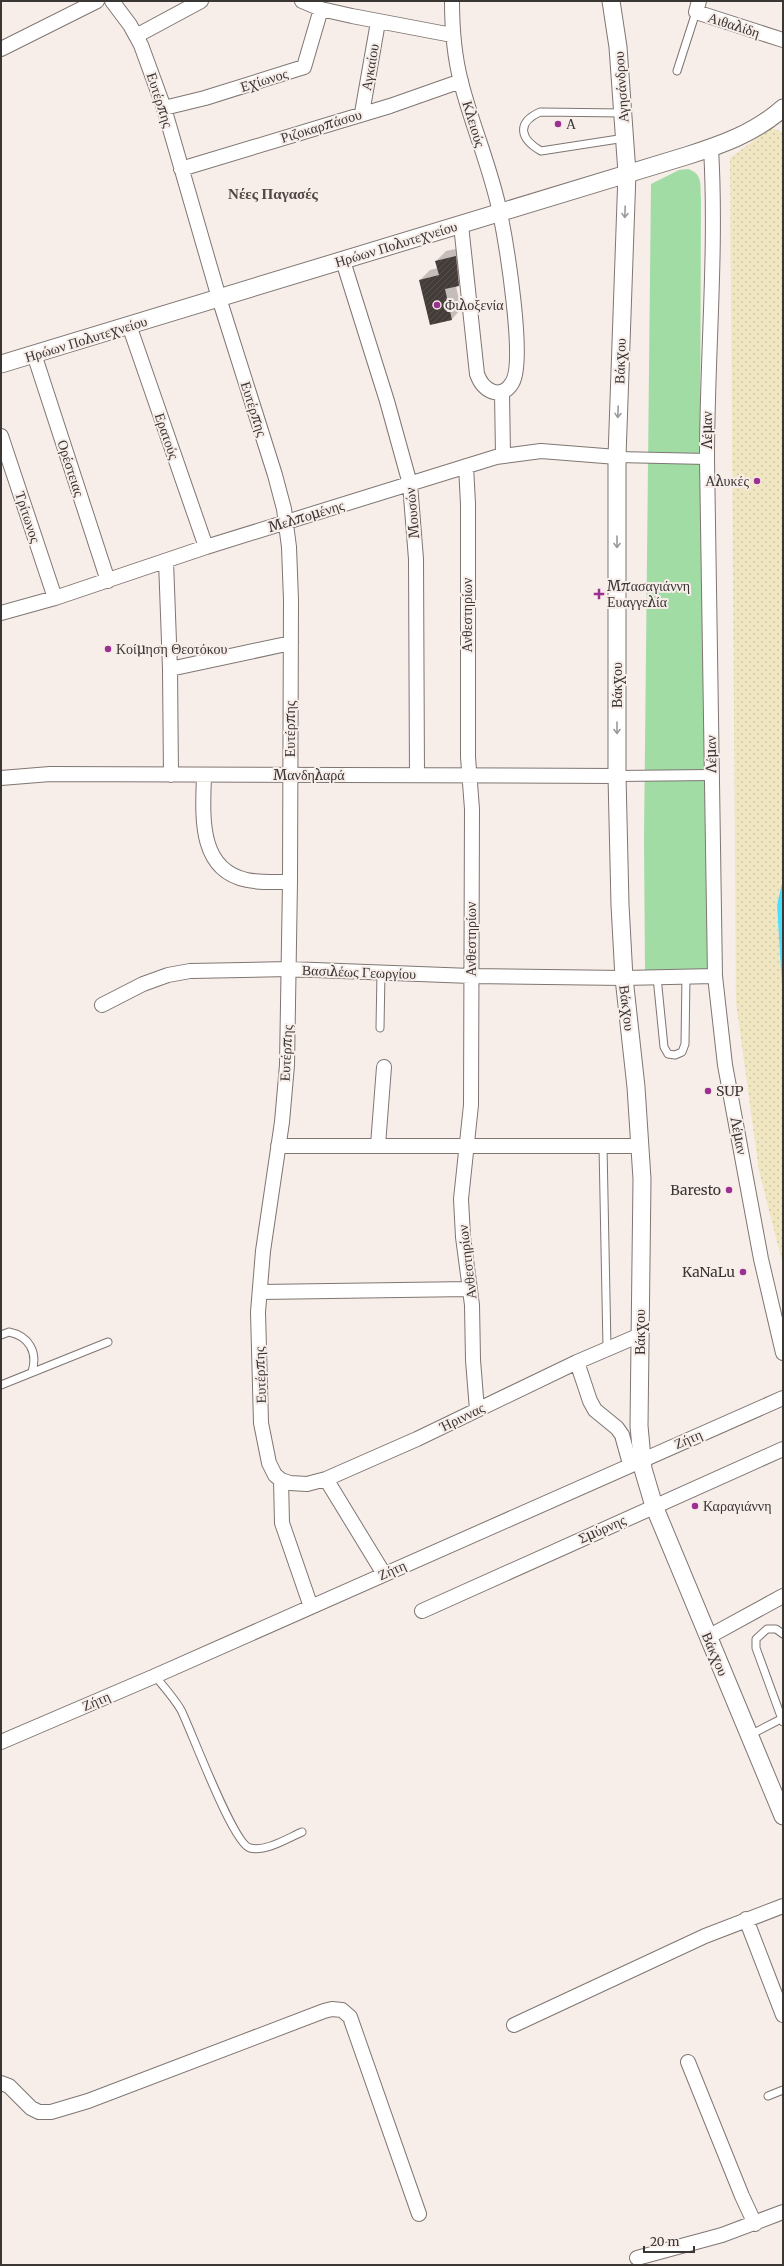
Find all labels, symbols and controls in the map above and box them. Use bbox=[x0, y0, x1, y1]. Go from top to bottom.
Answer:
street label: Αιθαλίδη bbox=[706, 8, 762, 42]
street label: Αγκαίου bbox=[357, 42, 383, 92]
street label: Αγησάνδρου bbox=[610, 51, 632, 123]
street label: Εχίωνος bbox=[238, 64, 290, 96]
street label: Ευτέρπης bbox=[143, 70, 177, 130]
street label: Κλειούς bbox=[458, 99, 490, 150]
street label: Ριζοκαρπάσου bbox=[278, 105, 364, 147]
place label: Α bbox=[566, 115, 577, 133]
marker: Α bbox=[553, 119, 563, 129]
district label: Νέες Παγασές bbox=[228, 184, 319, 203]
one-way arrow bbox=[621, 205, 629, 218]
street label: Ηρώων Πολυτεχνείου bbox=[333, 217, 459, 271]
place label: Φιλοξενία bbox=[445, 296, 504, 314]
marker: Φιλοξενία bbox=[432, 300, 442, 310]
street label: Ηρώων Πολυτεχνείου bbox=[23, 312, 149, 366]
street label: Βάκχου bbox=[610, 338, 630, 384]
street label: Ευτέρπης bbox=[237, 379, 271, 439]
one-way arrow bbox=[614, 405, 622, 418]
street label: Ερατούς bbox=[151, 410, 183, 462]
street label: Λέμαν bbox=[698, 411, 716, 450]
street label: Ορέστειας bbox=[53, 437, 89, 499]
place label: Αλυκές bbox=[705, 472, 749, 490]
marker: Αλυκές bbox=[752, 476, 762, 486]
street label: Μουσών bbox=[401, 487, 423, 539]
street label: Τρίτωνος bbox=[11, 489, 45, 545]
street label: Μελπομένης bbox=[266, 496, 347, 536]
one-way arrow bbox=[613, 535, 621, 548]
place label: Μπασαγιάννη Ευαγγελία bbox=[607, 577, 690, 611]
street label: Ανθεστηρίων bbox=[458, 578, 476, 652]
marker: Μπασαγιάννη Ευαγγελία bbox=[594, 589, 604, 599]
place label: Κοίμηση Θεοτόκου bbox=[116, 640, 227, 658]
marker: Κοίμηση Θεοτόκου bbox=[103, 644, 113, 654]
street label: Βάκχου bbox=[608, 662, 626, 708]
street label: Ευτέρπης bbox=[281, 700, 299, 757]
one-way arrow bbox=[613, 721, 621, 734]
street label: Λέμαν bbox=[702, 735, 720, 774]
street label: Μανδηλαρά bbox=[273, 766, 345, 784]
street label: Ανθεστηρίων bbox=[462, 902, 480, 976]
street label: Βασιλέως Γεωργίου bbox=[302, 961, 416, 983]
street label: Βάκχου bbox=[615, 984, 639, 1032]
street label: Ευτέρπης bbox=[276, 1024, 296, 1082]
place label: SUP bbox=[716, 1082, 744, 1100]
marker: SUP bbox=[703, 1086, 713, 1096]
street label: Λέμαν bbox=[726, 1115, 751, 1156]
place label: Baresto bbox=[670, 1181, 721, 1199]
marker: Baresto bbox=[724, 1185, 734, 1195]
street label: Ανθεστηρίων bbox=[454, 1224, 480, 1300]
place label: KaNaLu bbox=[682, 1263, 735, 1281]
marker: KaNaLu bbox=[738, 1267, 748, 1277]
street label: Βάκχου bbox=[631, 1309, 649, 1355]
street label: Ευτέρπης bbox=[250, 1346, 270, 1404]
street label: Ήριννας bbox=[436, 1398, 488, 1436]
street label: Ζήτη bbox=[671, 1425, 705, 1453]
place label: Καραγιάννη bbox=[703, 1497, 772, 1515]
marker: Καραγιάννη bbox=[690, 1501, 700, 1511]
street label: Σμύρνης bbox=[575, 1510, 629, 1547]
street label: Ζήτη bbox=[375, 1556, 409, 1584]
street label: Βάκχου bbox=[698, 1629, 732, 1679]
street label: Ζήτη bbox=[79, 1687, 113, 1715]
scale bar bbox=[644, 2228, 694, 2254]
text: 20 m bbox=[650, 2234, 679, 2249]

